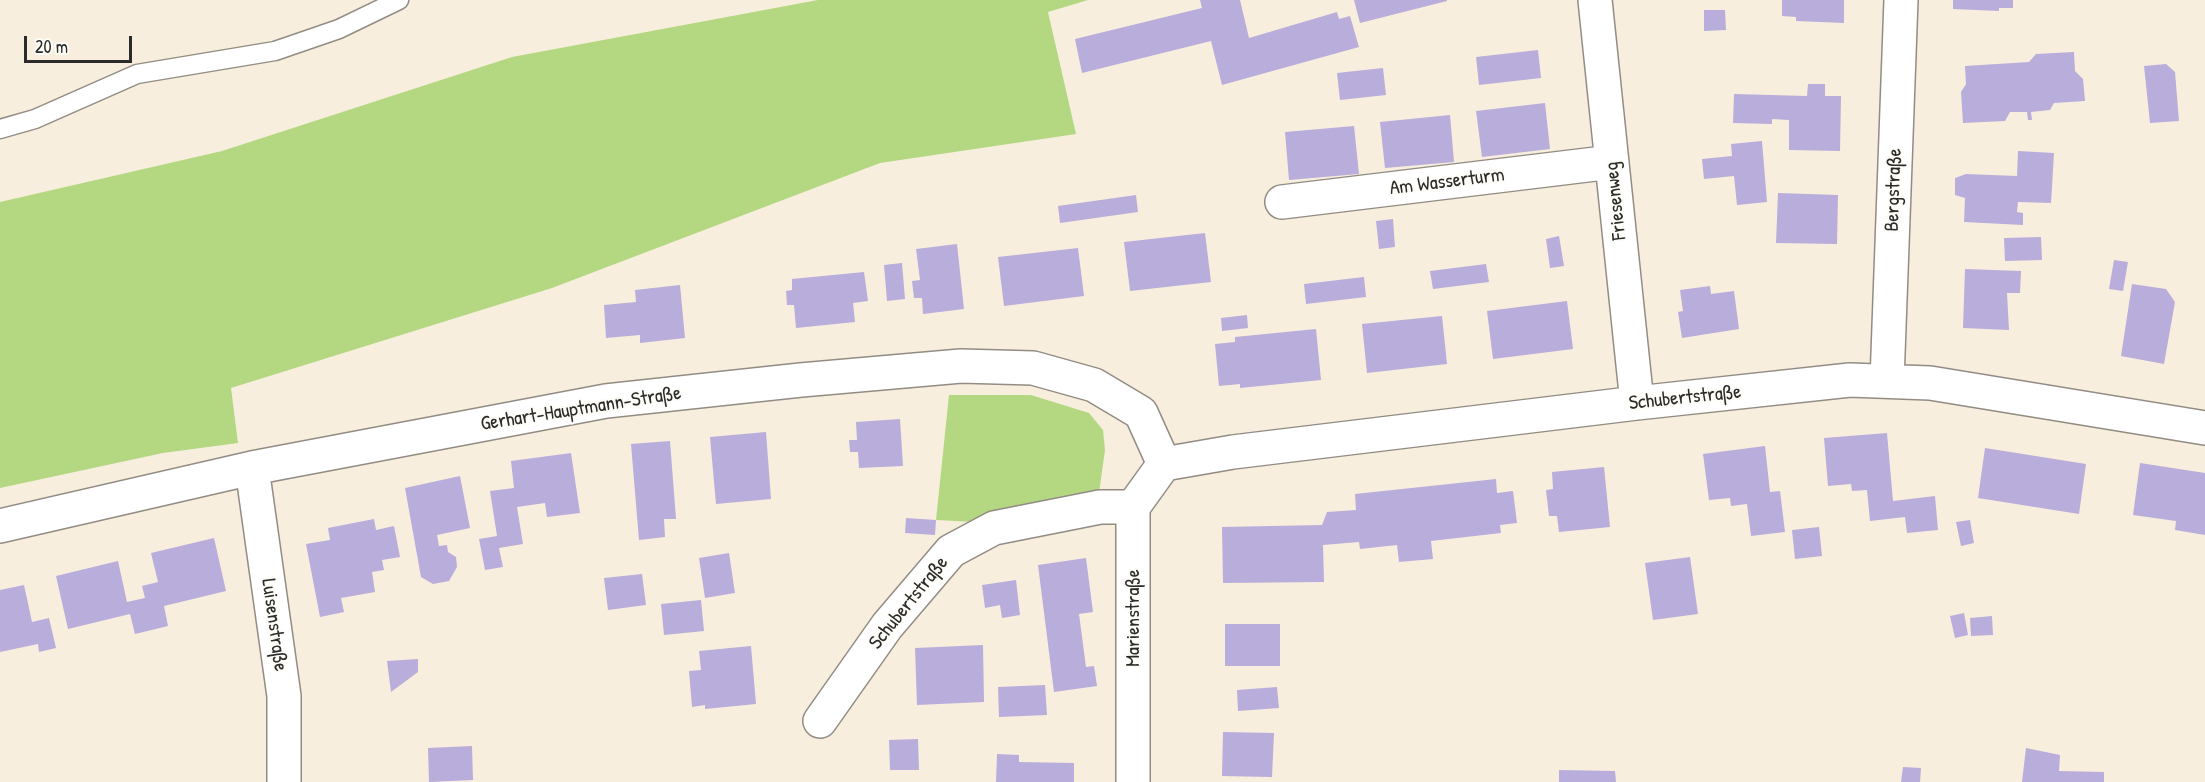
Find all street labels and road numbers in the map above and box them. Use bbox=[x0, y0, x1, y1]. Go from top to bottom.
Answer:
street label: Bergstraße bbox=[1881, 148, 1907, 232]
street label: Friesenweg bbox=[1600, 161, 1632, 241]
street label: Am Wasserturm bbox=[1388, 163, 1506, 201]
street label: Schubertstraße bbox=[1628, 380, 1742, 416]
street label: Gerhart-Hauptmann-Straße bbox=[479, 381, 683, 437]
street label: Schubertstraße bbox=[864, 552, 954, 654]
street label: Marienstraße bbox=[1122, 569, 1146, 667]
street label: Luisenstraße bbox=[256, 577, 292, 673]

